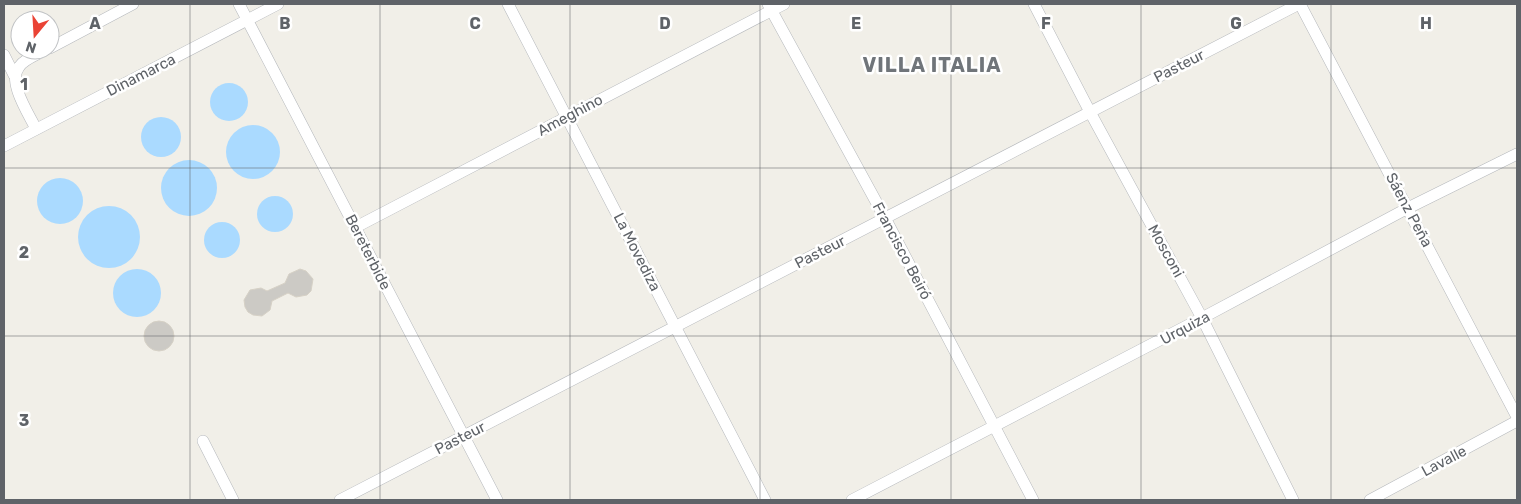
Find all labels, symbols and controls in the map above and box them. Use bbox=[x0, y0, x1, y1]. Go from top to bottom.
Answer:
north arrow bbox=[10, 10, 60, 60]
text: A bbox=[89, 14, 101, 33]
text: B bbox=[279, 14, 291, 33]
text: C bbox=[469, 14, 481, 33]
text: D bbox=[659, 14, 671, 33]
text: E bbox=[851, 14, 861, 33]
text: F bbox=[1041, 14, 1051, 33]
text: G bbox=[1230, 14, 1242, 33]
text: H bbox=[1420, 14, 1432, 33]
text: N bbox=[24, 37, 39, 57]
street label: Pasteur bbox=[1151, 45, 1208, 86]
street label: Dinamarca bbox=[103, 50, 179, 100]
district label: VILLA ITALIA bbox=[862, 53, 1002, 77]
text: 1 bbox=[20, 75, 28, 94]
street label: Ameghino bbox=[534, 90, 606, 140]
street label: Sáenz Peña bbox=[1382, 170, 1436, 250]
street label: Francisco Beiró bbox=[869, 199, 935, 303]
street label: La Movediza bbox=[610, 210, 664, 294]
street label: Bereterbide bbox=[341, 211, 395, 293]
street label: Mosconi bbox=[1144, 221, 1188, 281]
street label: Pasteur bbox=[792, 231, 849, 272]
text: 2 bbox=[19, 243, 29, 262]
street label: Urquiza bbox=[1157, 307, 1213, 349]
text: 3 bbox=[19, 411, 29, 430]
street label: Pasteur bbox=[432, 417, 489, 458]
street label: Lavalle bbox=[1418, 442, 1470, 480]

